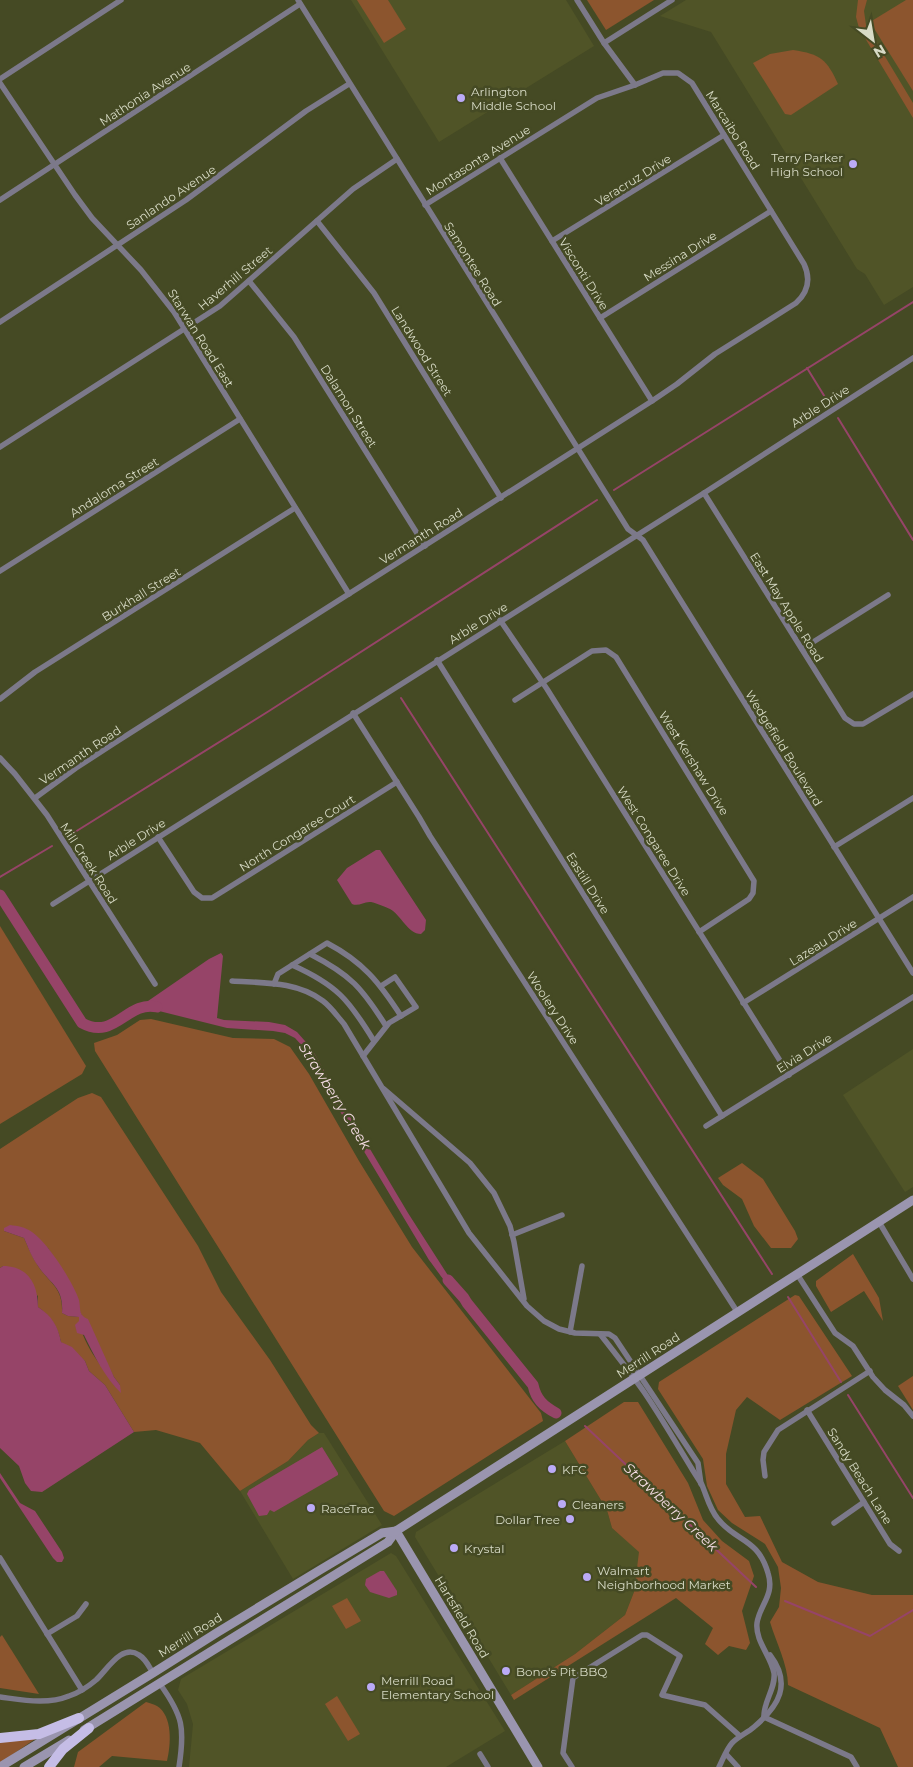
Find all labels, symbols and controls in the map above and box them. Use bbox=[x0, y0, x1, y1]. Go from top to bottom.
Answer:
north arrow bbox=[848, 15, 898, 65]
text: N bbox=[870, 41, 889, 62]
street label: Mathonia Avenue bbox=[97, 59, 193, 129]
place label: Arlington Middle School bbox=[471, 84, 556, 113]
street label: Marcaibo Road bbox=[703, 88, 763, 172]
marker: Arlington Middle School bbox=[455, 92, 467, 104]
street label: Montasonta Avenue bbox=[423, 122, 533, 198]
place label: Terry Parker High School bbox=[770, 150, 843, 179]
street label: Veracruz Drive bbox=[592, 151, 674, 209]
marker: Terry Parker High School bbox=[847, 158, 859, 170]
street label: Sanlando Avenue bbox=[123, 161, 219, 233]
street label: Samontee Road bbox=[441, 219, 505, 309]
street label: Messina Drive bbox=[641, 228, 719, 284]
street label: Visconti Drive bbox=[556, 235, 612, 313]
street label: Haverhill Street bbox=[195, 243, 275, 313]
street label: Starwan Road East bbox=[165, 286, 237, 390]
street label: Landwood Street bbox=[388, 303, 456, 399]
street label: Dalamon Street bbox=[317, 362, 381, 450]
street label: Arble Drive bbox=[788, 382, 852, 430]
street label: Andaloma Street bbox=[67, 454, 161, 520]
street label: Vermanth Road bbox=[377, 504, 465, 568]
street label: East May Apple Road bbox=[747, 549, 827, 665]
street label: Burkhall Street bbox=[99, 564, 183, 624]
street label: Arble Drive bbox=[446, 599, 510, 647]
street label: Wedgefield Boulevard bbox=[742, 687, 826, 809]
street label: West Kershaw Drive bbox=[656, 708, 732, 818]
street label: Vermanth Road bbox=[36, 722, 124, 788]
street label: West Congaree Drive bbox=[614, 783, 694, 899]
street label: North Congaree Court bbox=[236, 791, 358, 875]
street label: Arble Drive bbox=[104, 815, 168, 863]
street label: Mill Creek Road bbox=[57, 820, 121, 906]
street label: Eastill Drive bbox=[563, 849, 613, 917]
street label: Lazeau Drive bbox=[786, 915, 860, 969]
street label: Woolery Drive bbox=[524, 969, 582, 1047]
street label: Elvia Drive bbox=[773, 1030, 835, 1076]
water label: Strawberry Creek bbox=[295, 1039, 375, 1153]
street label: Merrill Road bbox=[614, 1329, 682, 1381]
street label: Sandy Beach Lane bbox=[824, 1425, 896, 1527]
water label: Strawberry Creek bbox=[620, 1459, 722, 1556]
place label: KFC bbox=[562, 1462, 587, 1477]
marker: KFC bbox=[546, 1463, 558, 1475]
place label: Cleaners bbox=[572, 1497, 624, 1512]
marker: Cleaners bbox=[556, 1498, 568, 1510]
place label: RaceTrac bbox=[321, 1501, 375, 1516]
marker: RaceTrac bbox=[305, 1502, 317, 1514]
place label: Dollar Tree bbox=[495, 1512, 560, 1527]
marker: Dollar Tree bbox=[564, 1513, 576, 1525]
place label: Krystal bbox=[464, 1541, 504, 1556]
marker: Krystal bbox=[448, 1542, 460, 1554]
place label: Walmart Neighborhood Market bbox=[597, 1563, 731, 1592]
marker: Walmart Neighborhood Market bbox=[581, 1571, 593, 1583]
street label: Hartsfield Road bbox=[432, 1573, 492, 1661]
street label: Merrill Road bbox=[155, 1609, 225, 1661]
place label: Bono's Pit BBQ bbox=[516, 1664, 607, 1679]
marker: Bono's Pit BBQ bbox=[500, 1665, 512, 1677]
place label: Merrill Road Elementary School bbox=[381, 1673, 494, 1702]
marker: Merrill Road Elementary School bbox=[365, 1681, 377, 1693]

